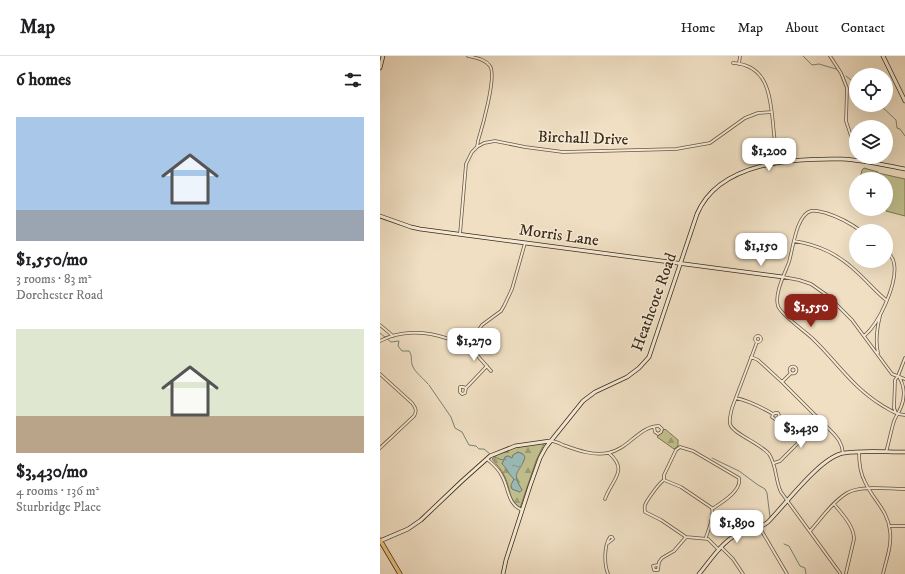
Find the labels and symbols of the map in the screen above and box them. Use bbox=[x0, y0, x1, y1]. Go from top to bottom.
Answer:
street label: Birchall Drive bbox=[537, 126, 629, 150]
pin: $1,200 bbox=[736, 138, 802, 172]
street label: Morris Lane bbox=[518, 220, 600, 251]
pin: $1,150 bbox=[728, 233, 794, 267]
street label: Heathcote Road bbox=[627, 250, 681, 354]
pin: $1,550 bbox=[778, 294, 844, 328]
pin: $1,270 bbox=[441, 328, 507, 362]
pin: $3,430 bbox=[768, 415, 834, 449]
pin: $1,890 bbox=[704, 510, 770, 544]

